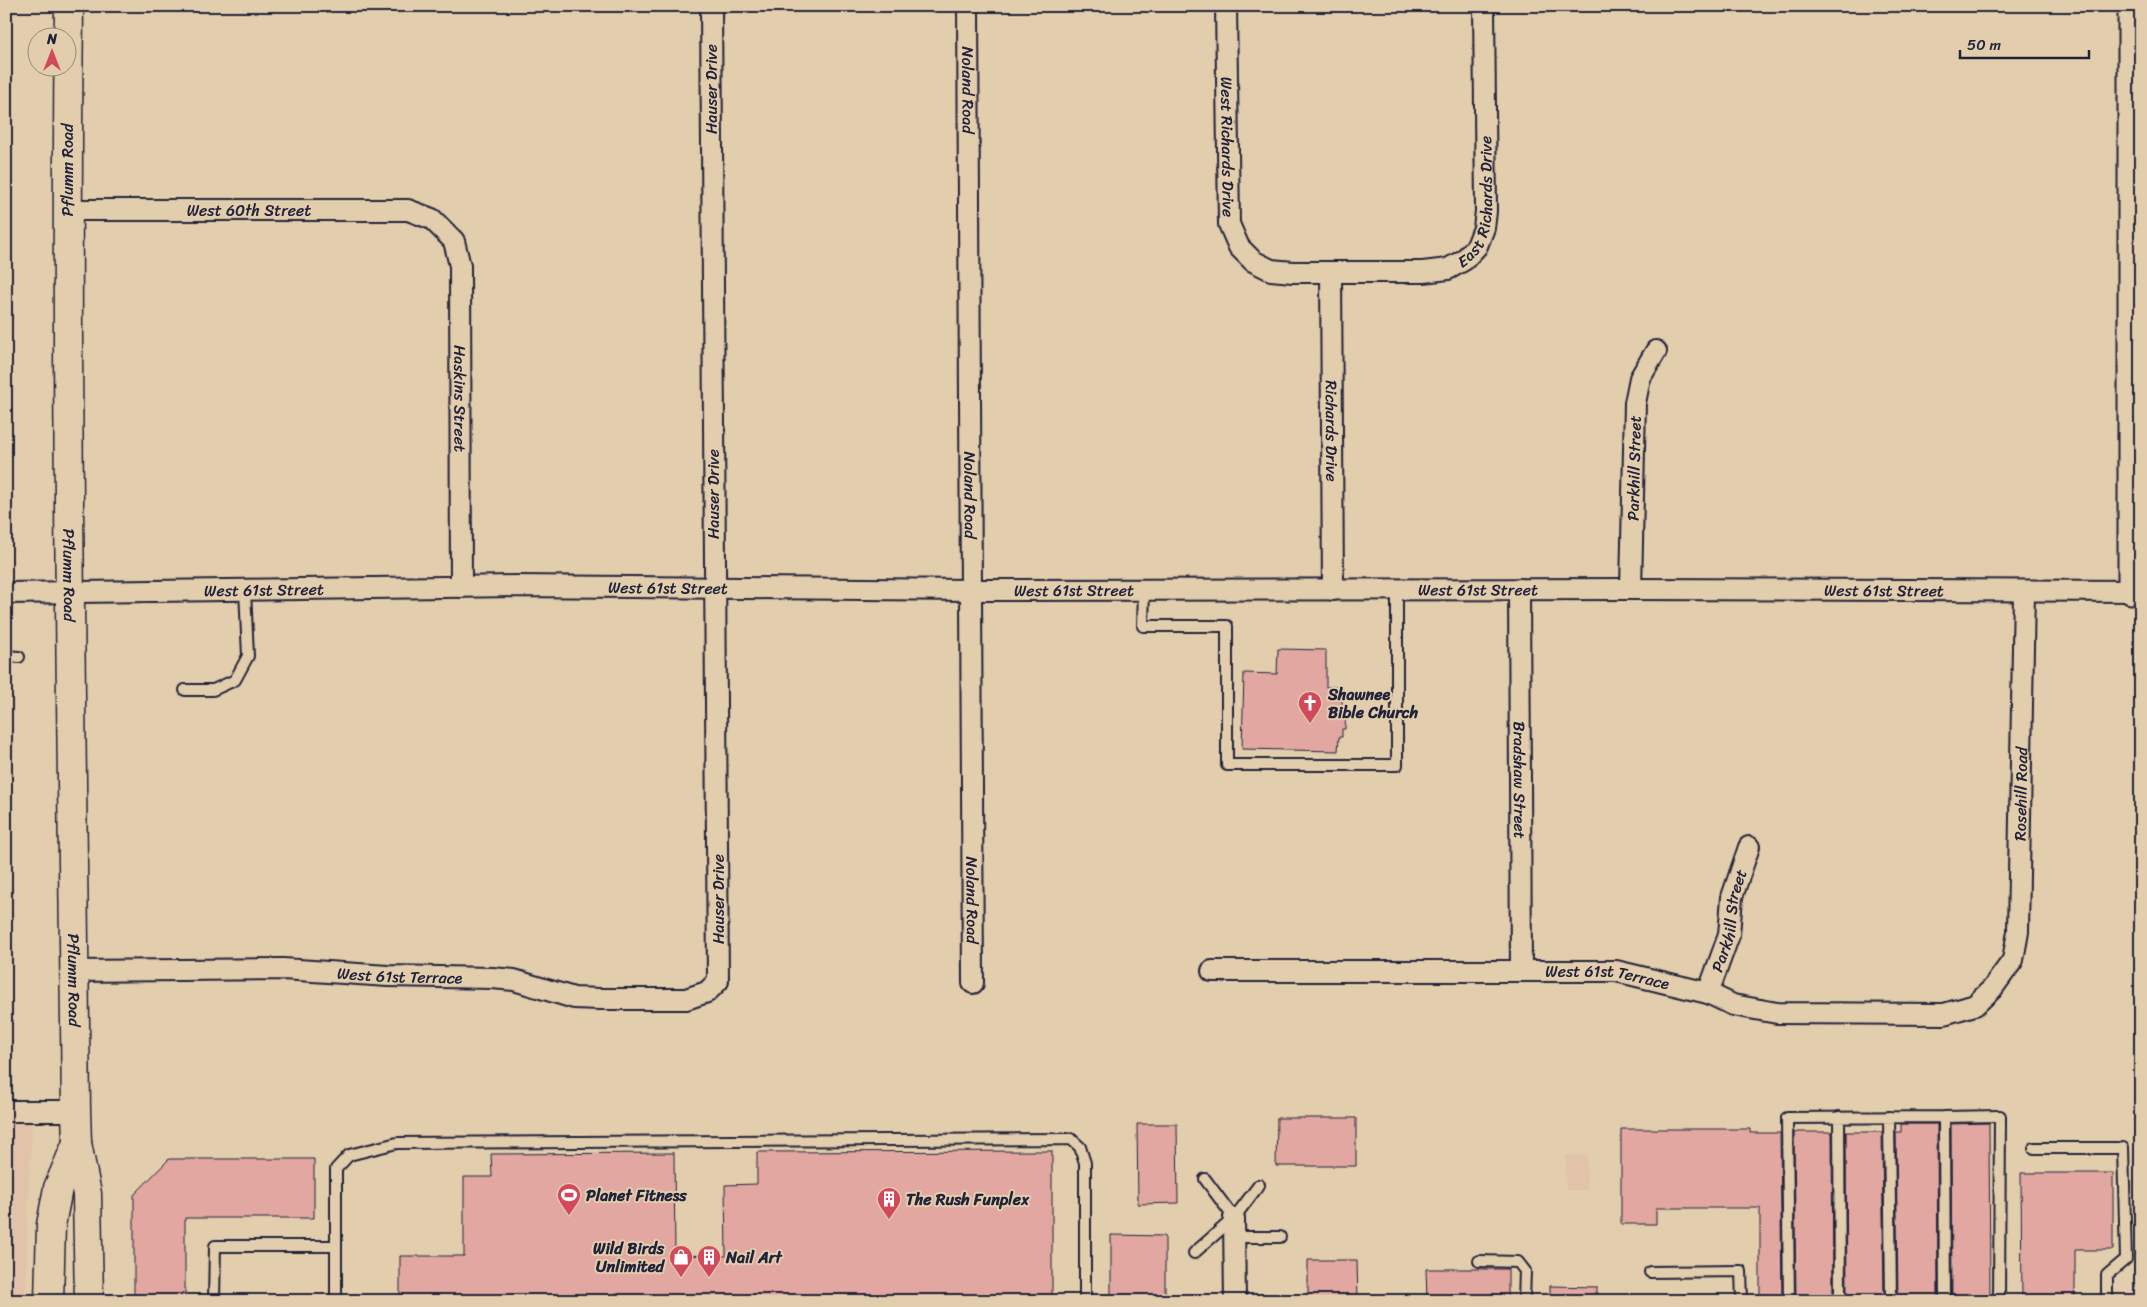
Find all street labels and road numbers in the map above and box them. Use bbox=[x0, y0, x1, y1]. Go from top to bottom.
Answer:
street label: Hauser Drive bbox=[697, 44, 726, 134]
street label: Noland Road bbox=[953, 46, 983, 135]
street label: West Richards Drive bbox=[1212, 77, 1243, 217]
street label: Pflumm Road bbox=[53, 122, 82, 216]
street label: East Richards Drive bbox=[1452, 136, 1501, 276]
street label: West 60th Street bbox=[187, 196, 311, 225]
street label: Haskins Street bbox=[445, 345, 475, 452]
street label: Richards Drive bbox=[1317, 380, 1346, 482]
street label: Parkhill Street bbox=[1618, 415, 1650, 521]
street label: Hauser Drive bbox=[699, 449, 728, 539]
street label: Noland Road bbox=[955, 451, 985, 540]
street label: Pflumm Road bbox=[54, 528, 84, 623]
street label: West 61st Street bbox=[608, 573, 728, 603]
street label: West 61st Street bbox=[204, 575, 324, 605]
street label: West 61st Street bbox=[1418, 575, 1538, 604]
street label: West 61st Street bbox=[1014, 576, 1134, 605]
street label: West 61st Street bbox=[1824, 576, 1944, 605]
street label: Bradshaw Street bbox=[1505, 721, 1534, 839]
street label: Rosehill Road bbox=[2006, 745, 2036, 841]
street label: Hauser Drive bbox=[704, 854, 733, 944]
street label: Noland Road bbox=[957, 856, 987, 945]
street label: Parkhill Street bbox=[1703, 865, 1756, 976]
street label: Pflumm Road bbox=[59, 933, 89, 1028]
street label: West 61st Terrace bbox=[1545, 957, 1673, 998]
street label: West 61st Terrace bbox=[336, 959, 463, 992]

